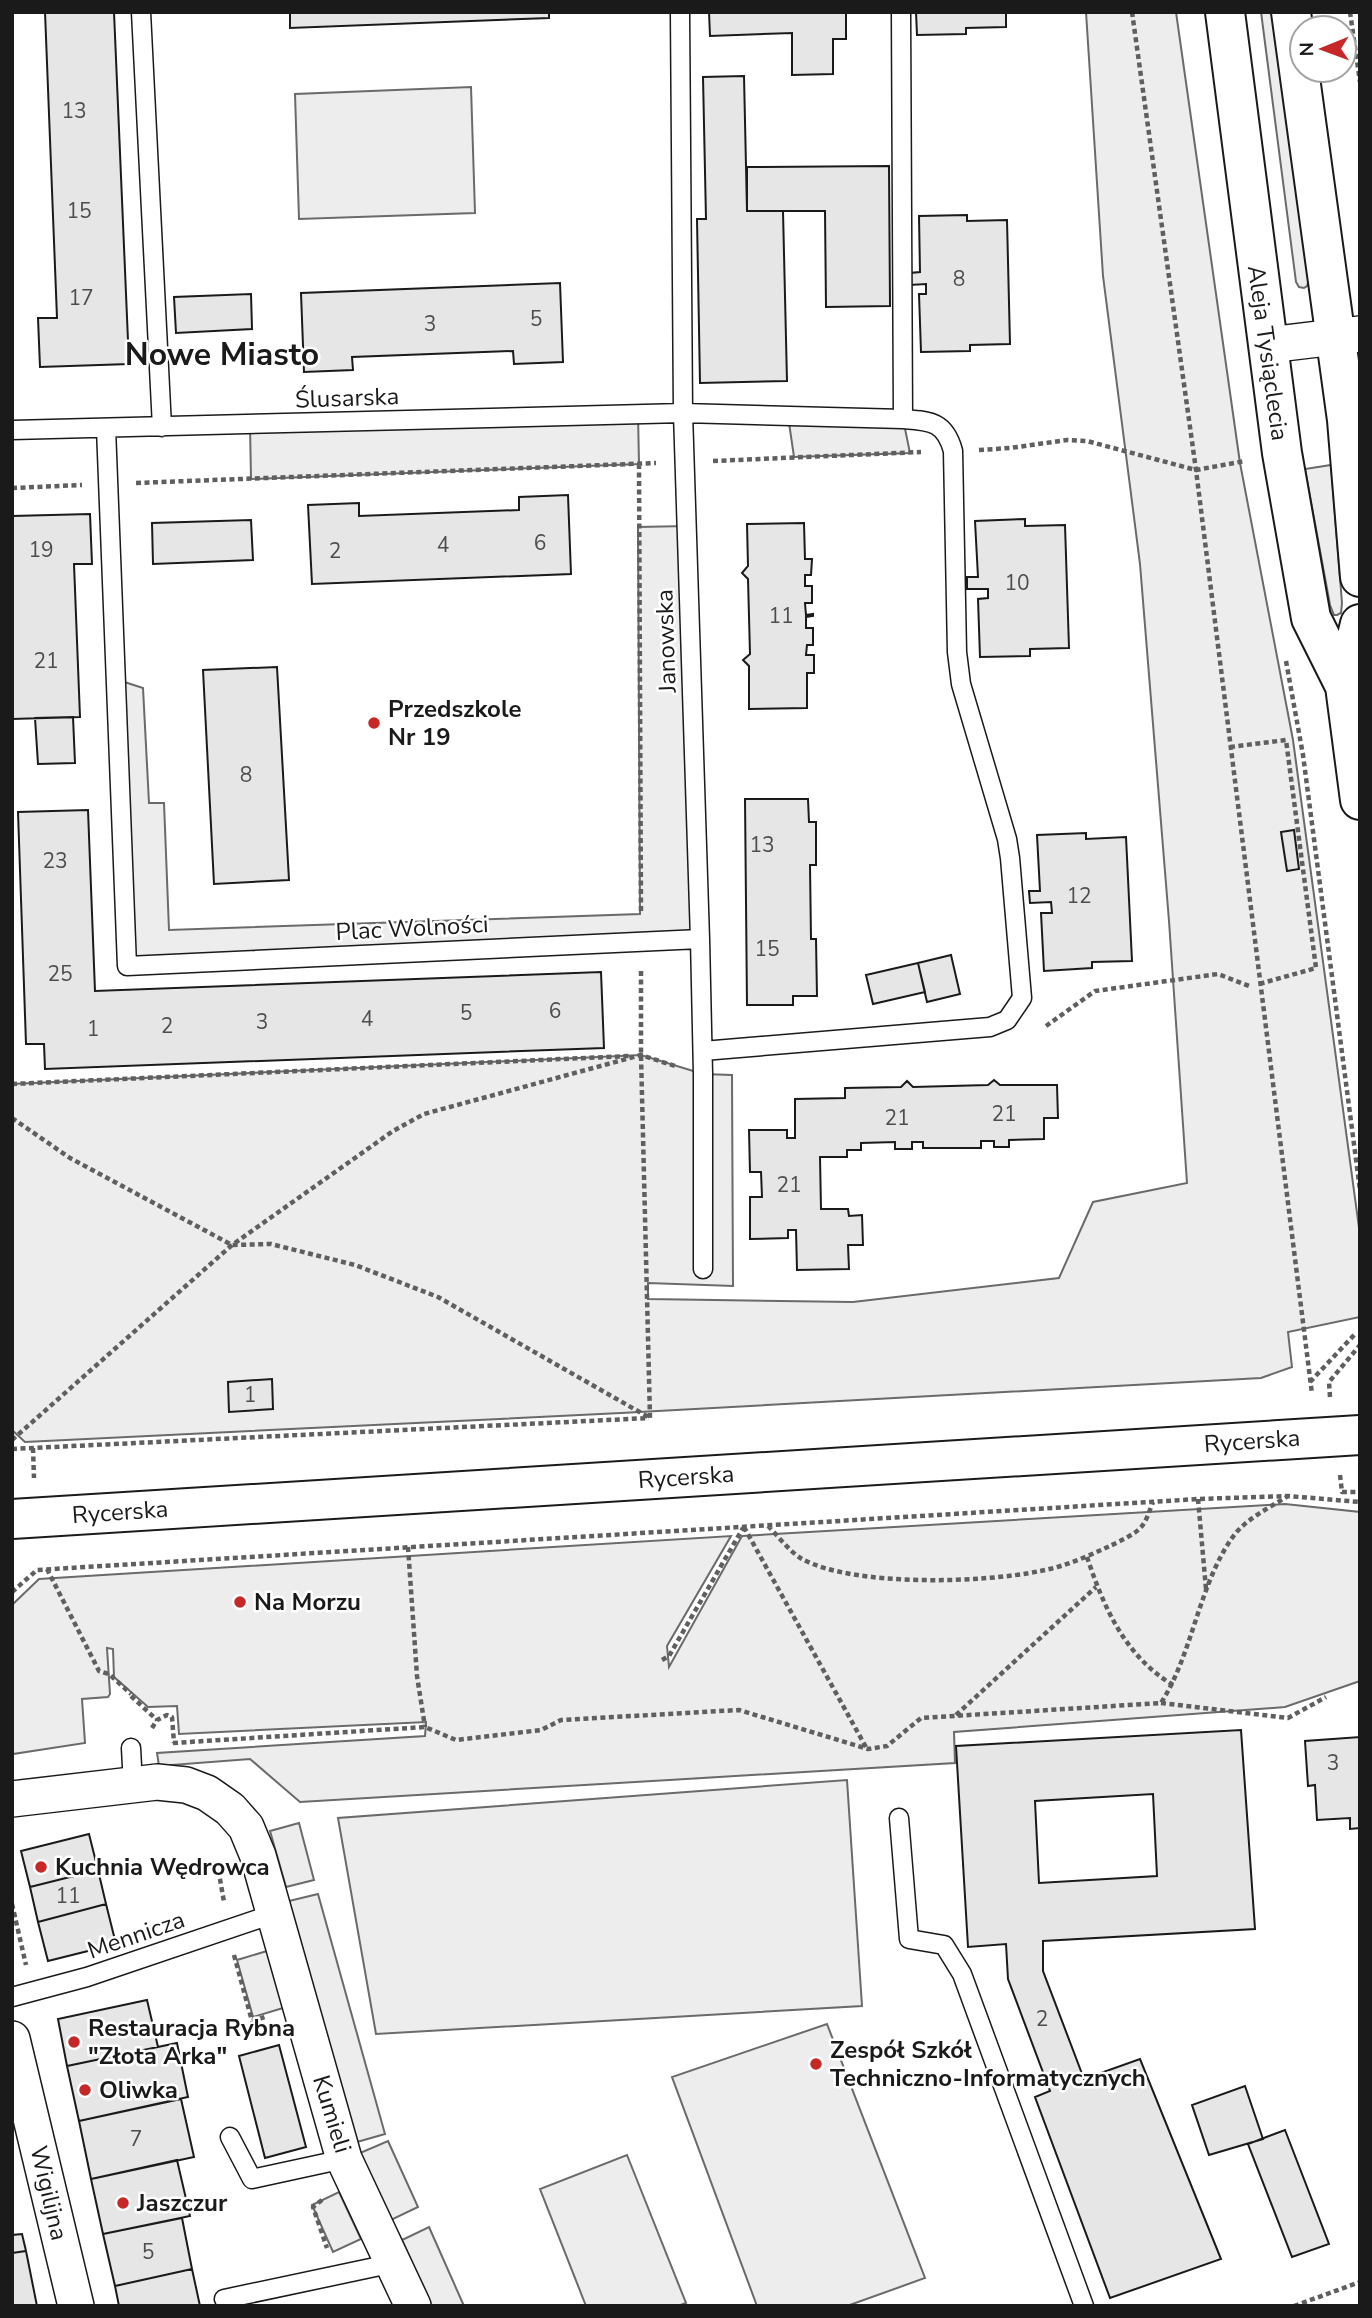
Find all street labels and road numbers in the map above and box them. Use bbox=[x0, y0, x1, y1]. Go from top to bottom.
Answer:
street label: Aleja Tysiąclecia bbox=[1240, 263, 1296, 443]
street label: Ślusarska bbox=[294, 380, 400, 416]
street label: Janowska bbox=[648, 589, 684, 694]
street label: Plac Wolności bbox=[335, 908, 489, 948]
street label: Rycerska bbox=[1203, 1422, 1301, 1460]
street label: Rycerska bbox=[637, 1458, 735, 1496]
street label: Rycerska bbox=[71, 1493, 169, 1531]
street label: Mennicza bbox=[83, 1903, 189, 1967]
street label: Kumieli bbox=[305, 2071, 359, 2157]
street label: Wigilijna bbox=[23, 2142, 75, 2244]

